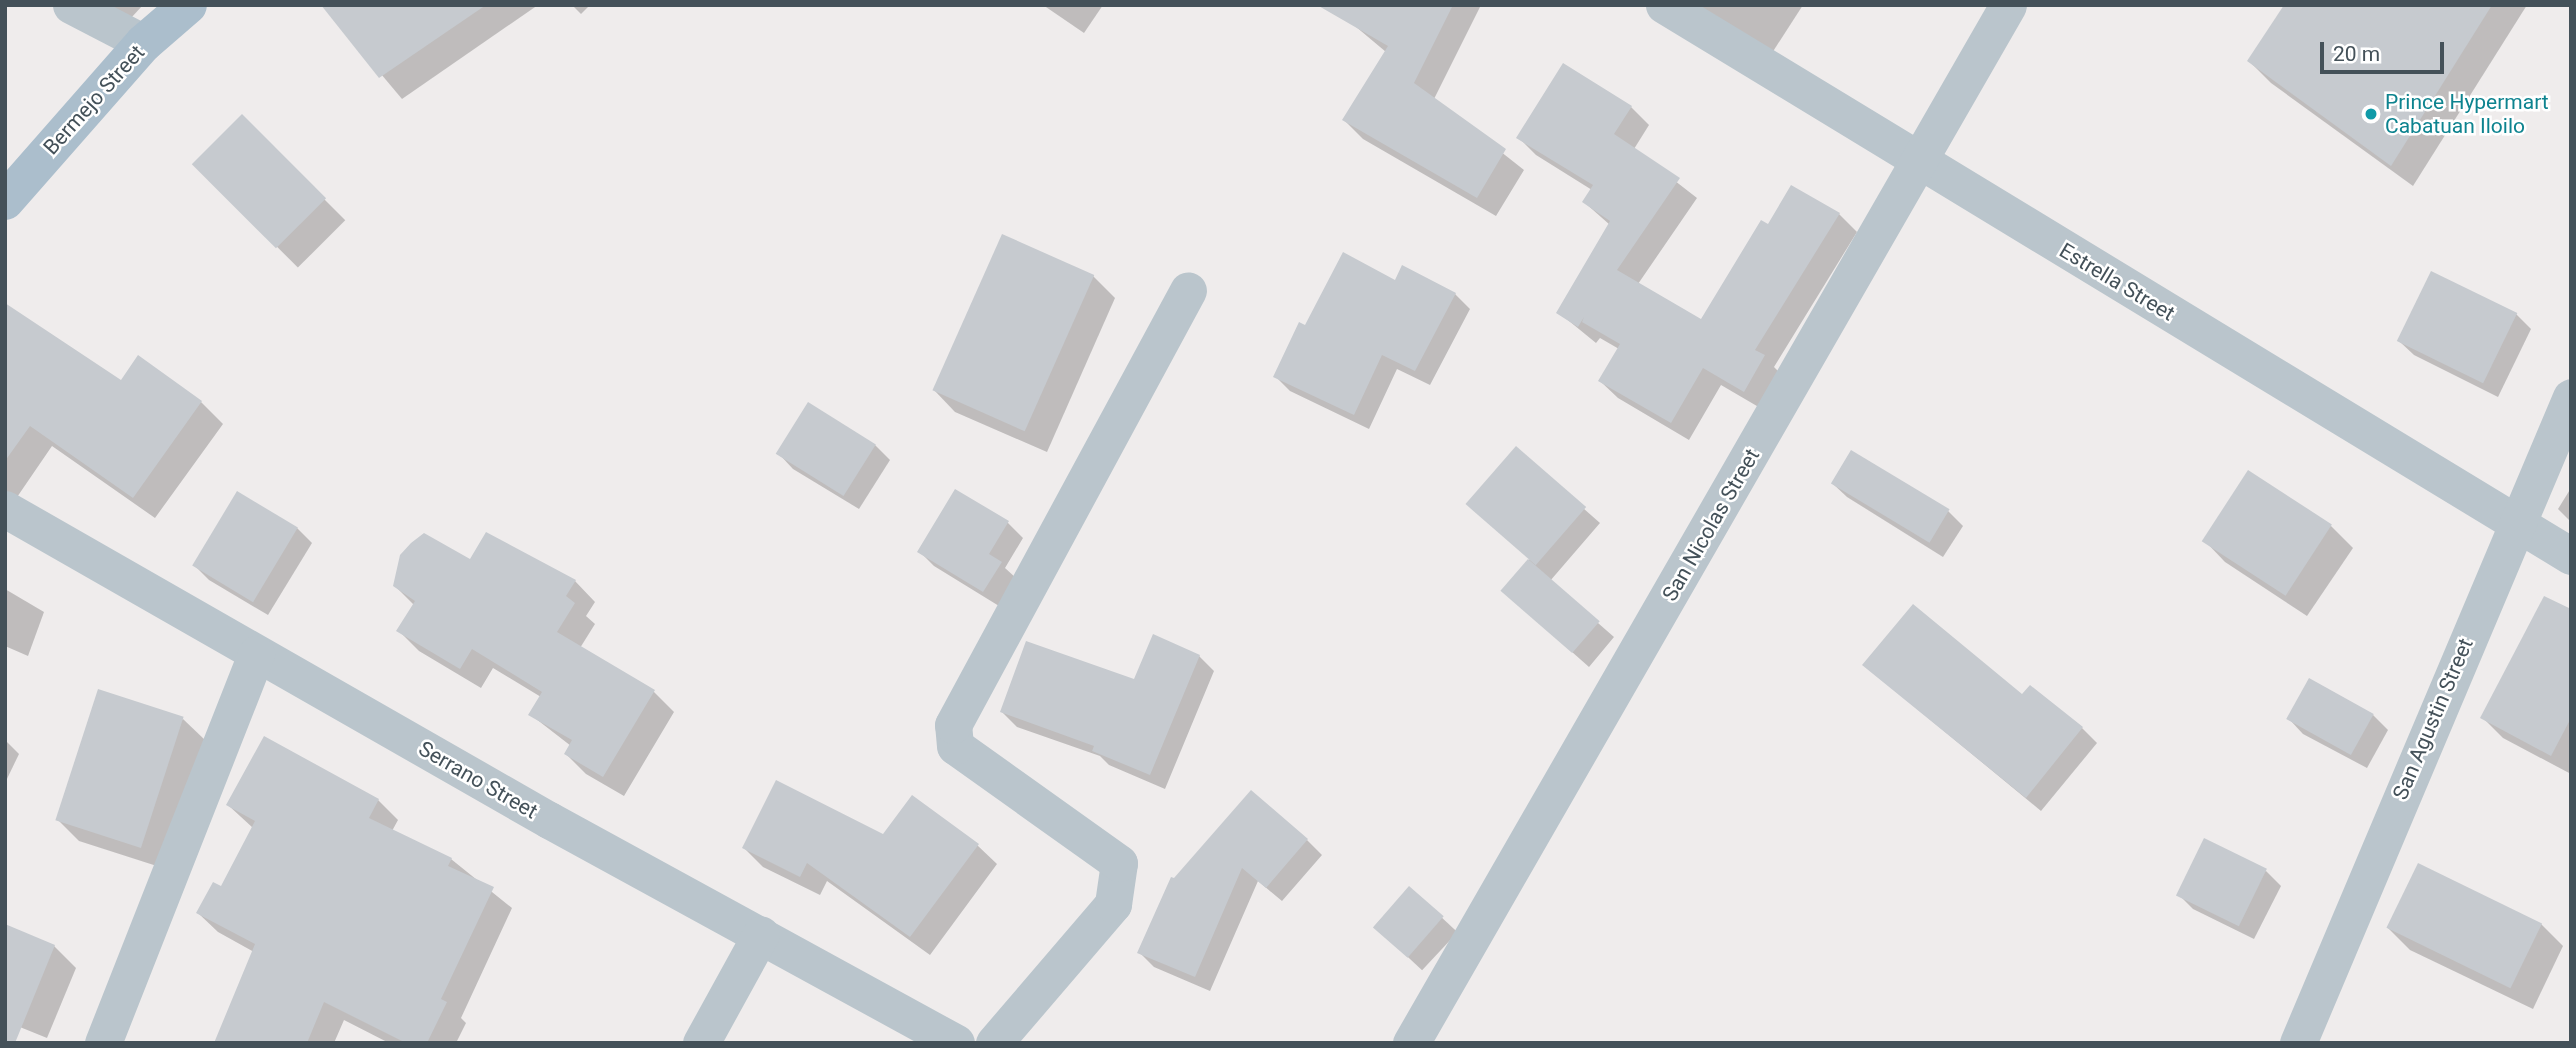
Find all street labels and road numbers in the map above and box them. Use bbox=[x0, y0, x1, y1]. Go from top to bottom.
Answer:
street label: Bermejo Street bbox=[38, 40, 150, 160]
street label: Estrella Street bbox=[2055, 238, 2179, 326]
street label: San Nicolas Street bbox=[1657, 444, 1765, 606]
street label: San Agustin Street bbox=[2388, 635, 2478, 803]
street label: Serrano Street bbox=[414, 736, 542, 824]

